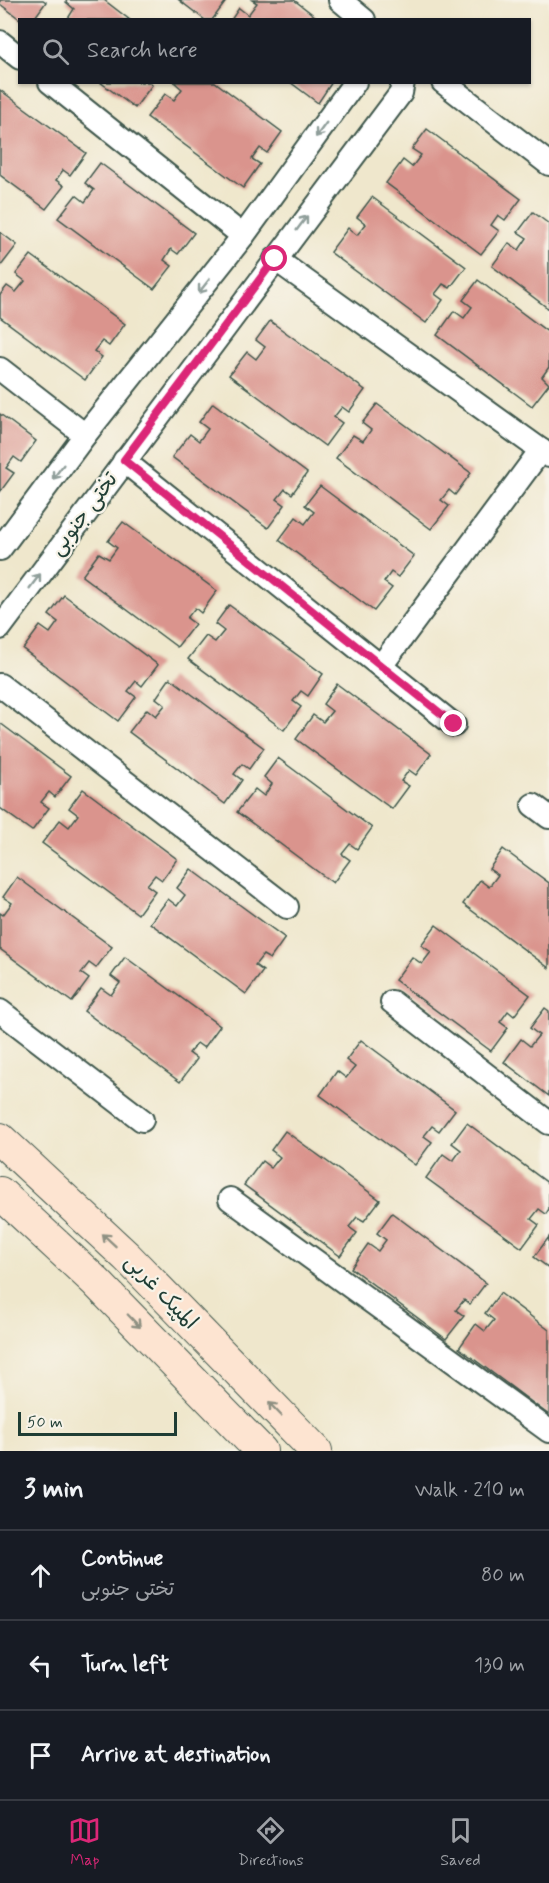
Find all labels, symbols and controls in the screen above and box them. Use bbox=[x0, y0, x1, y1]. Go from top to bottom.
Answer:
search box bbox=[18, 18, 531, 84]
icon: search bbox=[39, 35, 72, 68]
text: Search here bbox=[87, 37, 198, 65]
one-way arrow bbox=[315, 121, 327, 137]
one-way arrow bbox=[296, 215, 309, 231]
route start bbox=[261, 245, 287, 271]
one-way arrow bbox=[197, 277, 210, 293]
one-way arrow bbox=[51, 464, 64, 480]
street label: تختی جنوبی bbox=[43, 466, 125, 561]
one-way arrow bbox=[29, 574, 41, 590]
route end bbox=[440, 710, 466, 736]
one-way arrow bbox=[102, 1233, 117, 1247]
street label: المپیک غربی bbox=[118, 1248, 204, 1336]
one-way arrow bbox=[126, 1313, 141, 1328]
one-way arrow bbox=[268, 1402, 282, 1417]
scale bar bbox=[18, 1409, 177, 1436]
text: 50 m bbox=[27, 1412, 63, 1433]
text: 3 min bbox=[24, 1473, 84, 1507]
text: Walk · 210 m bbox=[415, 1477, 525, 1504]
text: Continue bbox=[81, 1545, 163, 1573]
icon: ahead bbox=[24, 1559, 57, 1592]
text: 80 m bbox=[481, 1562, 525, 1589]
text: تختی جنوبی bbox=[81, 1576, 174, 1603]
icon: left bbox=[24, 1649, 57, 1682]
text: Turn left bbox=[81, 1651, 169, 1679]
text: 130 m bbox=[474, 1652, 525, 1679]
icon: arrive bbox=[24, 1739, 57, 1772]
text: Arrive at destination bbox=[81, 1741, 271, 1769]
tab: Map bbox=[68, 1814, 101, 1871]
tab: Directions bbox=[238, 1814, 304, 1871]
tab: Saved bbox=[440, 1814, 481, 1871]

